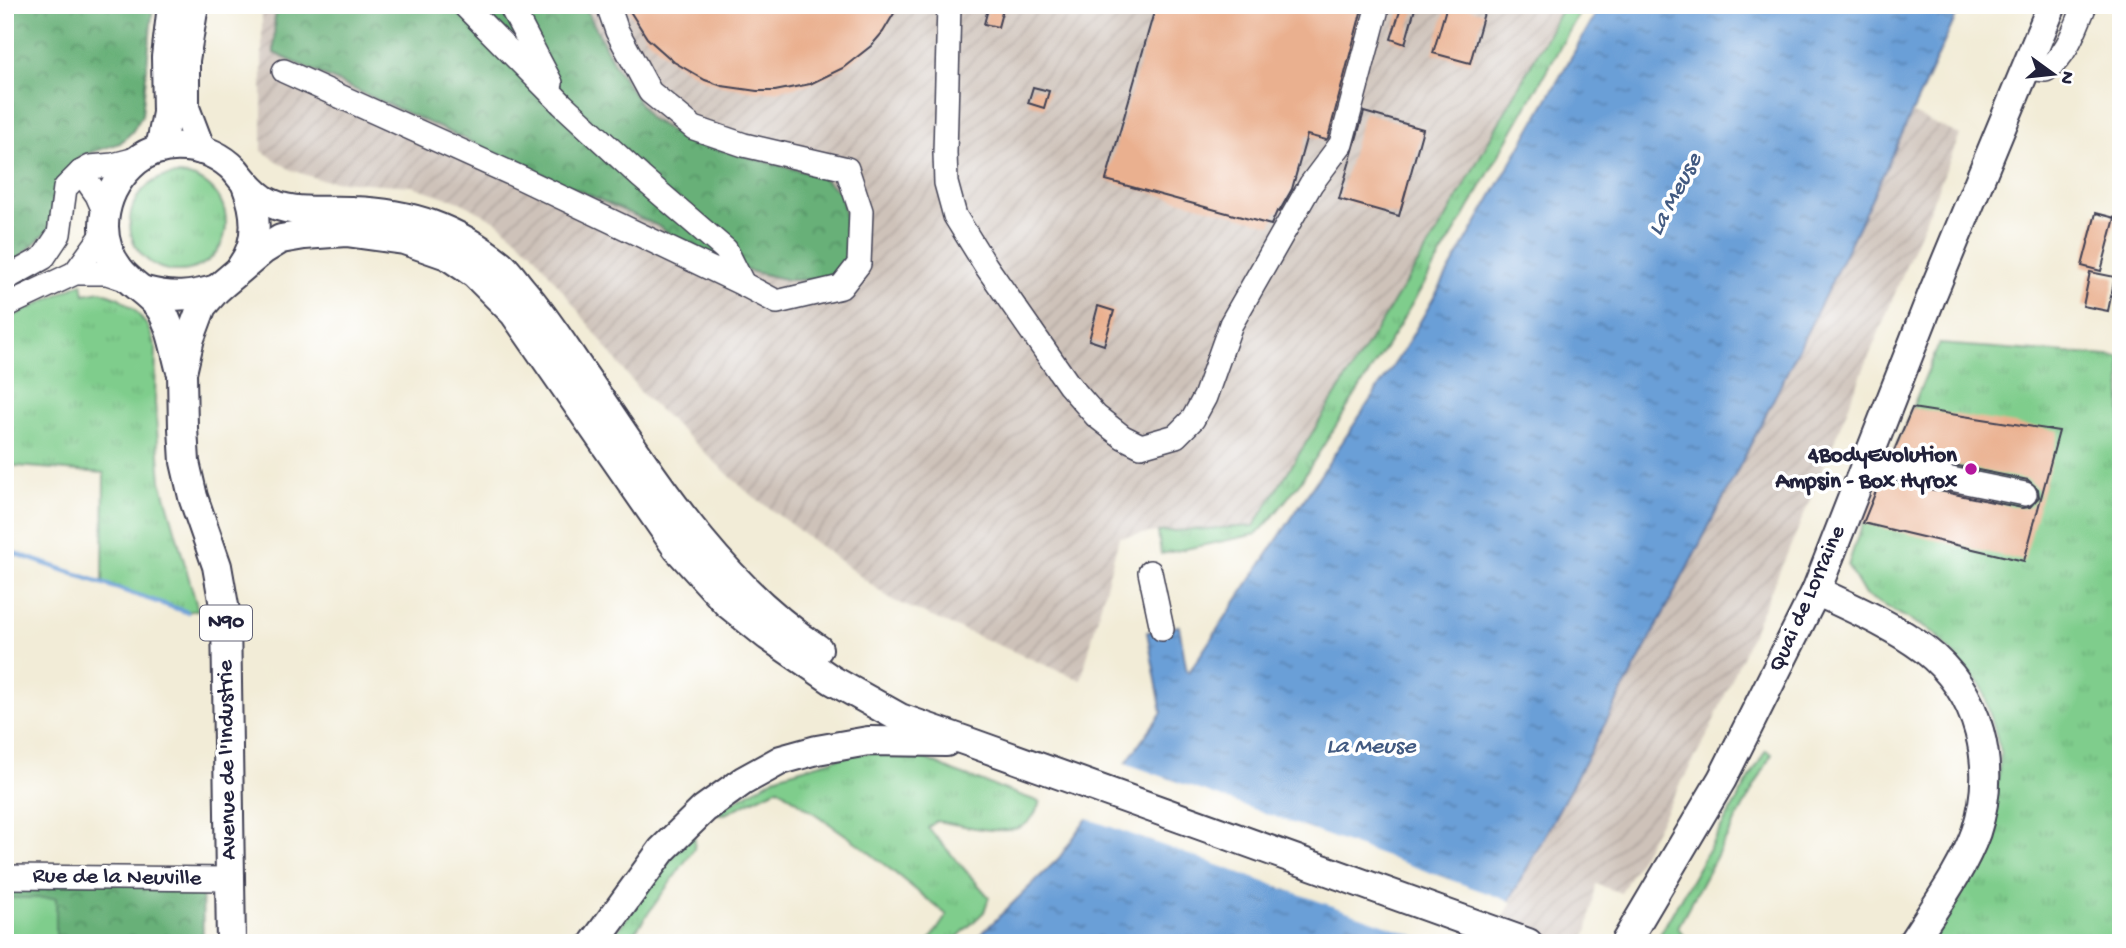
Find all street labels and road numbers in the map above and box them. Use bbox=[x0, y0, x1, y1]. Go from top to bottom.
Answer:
street label: Quai de Lorraine bbox=[1764, 521, 1853, 676]
road number: N90 bbox=[200, 606, 252, 640]
street label: Avenue de l'Industrie bbox=[213, 659, 243, 860]
street label: Rue de la Neuville bbox=[32, 863, 203, 893]

